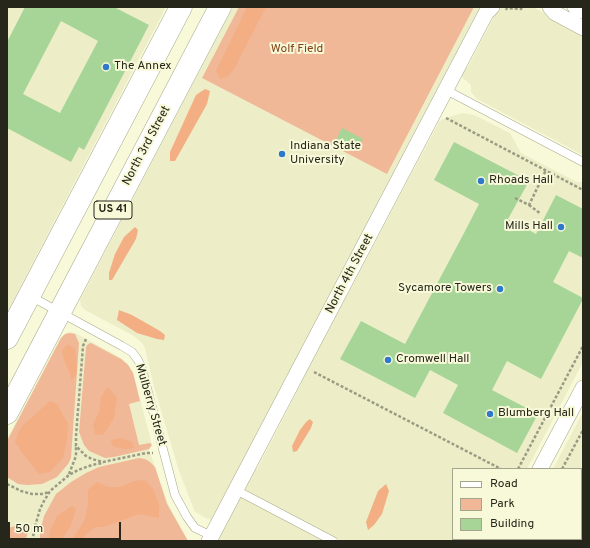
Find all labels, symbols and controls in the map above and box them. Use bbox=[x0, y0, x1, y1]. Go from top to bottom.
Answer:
park label: Wolf Field bbox=[271, 43, 323, 57]
place label: The Annex bbox=[114, 60, 172, 74]
marker: The Annex bbox=[101, 62, 111, 72]
street label: North 3rd Street bbox=[120, 104, 174, 188]
place label: Indiana State University bbox=[290, 140, 361, 168]
marker: Indiana State University bbox=[277, 149, 287, 159]
place label: Rhoads Hall bbox=[489, 174, 553, 188]
marker: Rhoads Hall bbox=[476, 176, 486, 186]
road number: US 41 bbox=[94, 201, 132, 219]
place label: Mills Hall bbox=[505, 220, 553, 234]
marker: Mills Hall bbox=[556, 222, 566, 232]
street label: North 4th Street bbox=[323, 232, 377, 316]
place label: Sycamore Towers bbox=[398, 282, 492, 296]
marker: Sycamore Towers bbox=[495, 284, 505, 294]
place label: Cromwell Hall bbox=[396, 353, 469, 367]
marker: Cromwell Hall bbox=[383, 355, 393, 365]
street label: Mulberry Street bbox=[131, 362, 169, 448]
place label: Blumberg Hall bbox=[498, 407, 574, 421]
marker: Blumberg Hall bbox=[485, 409, 495, 419]
legend bbox=[452, 468, 582, 540]
text: Road bbox=[490, 476, 518, 492]
text: Park bbox=[490, 496, 515, 512]
scale bar bbox=[10, 514, 123, 540]
text: Building bbox=[490, 516, 534, 532]
text: 50 m bbox=[15, 521, 43, 537]

